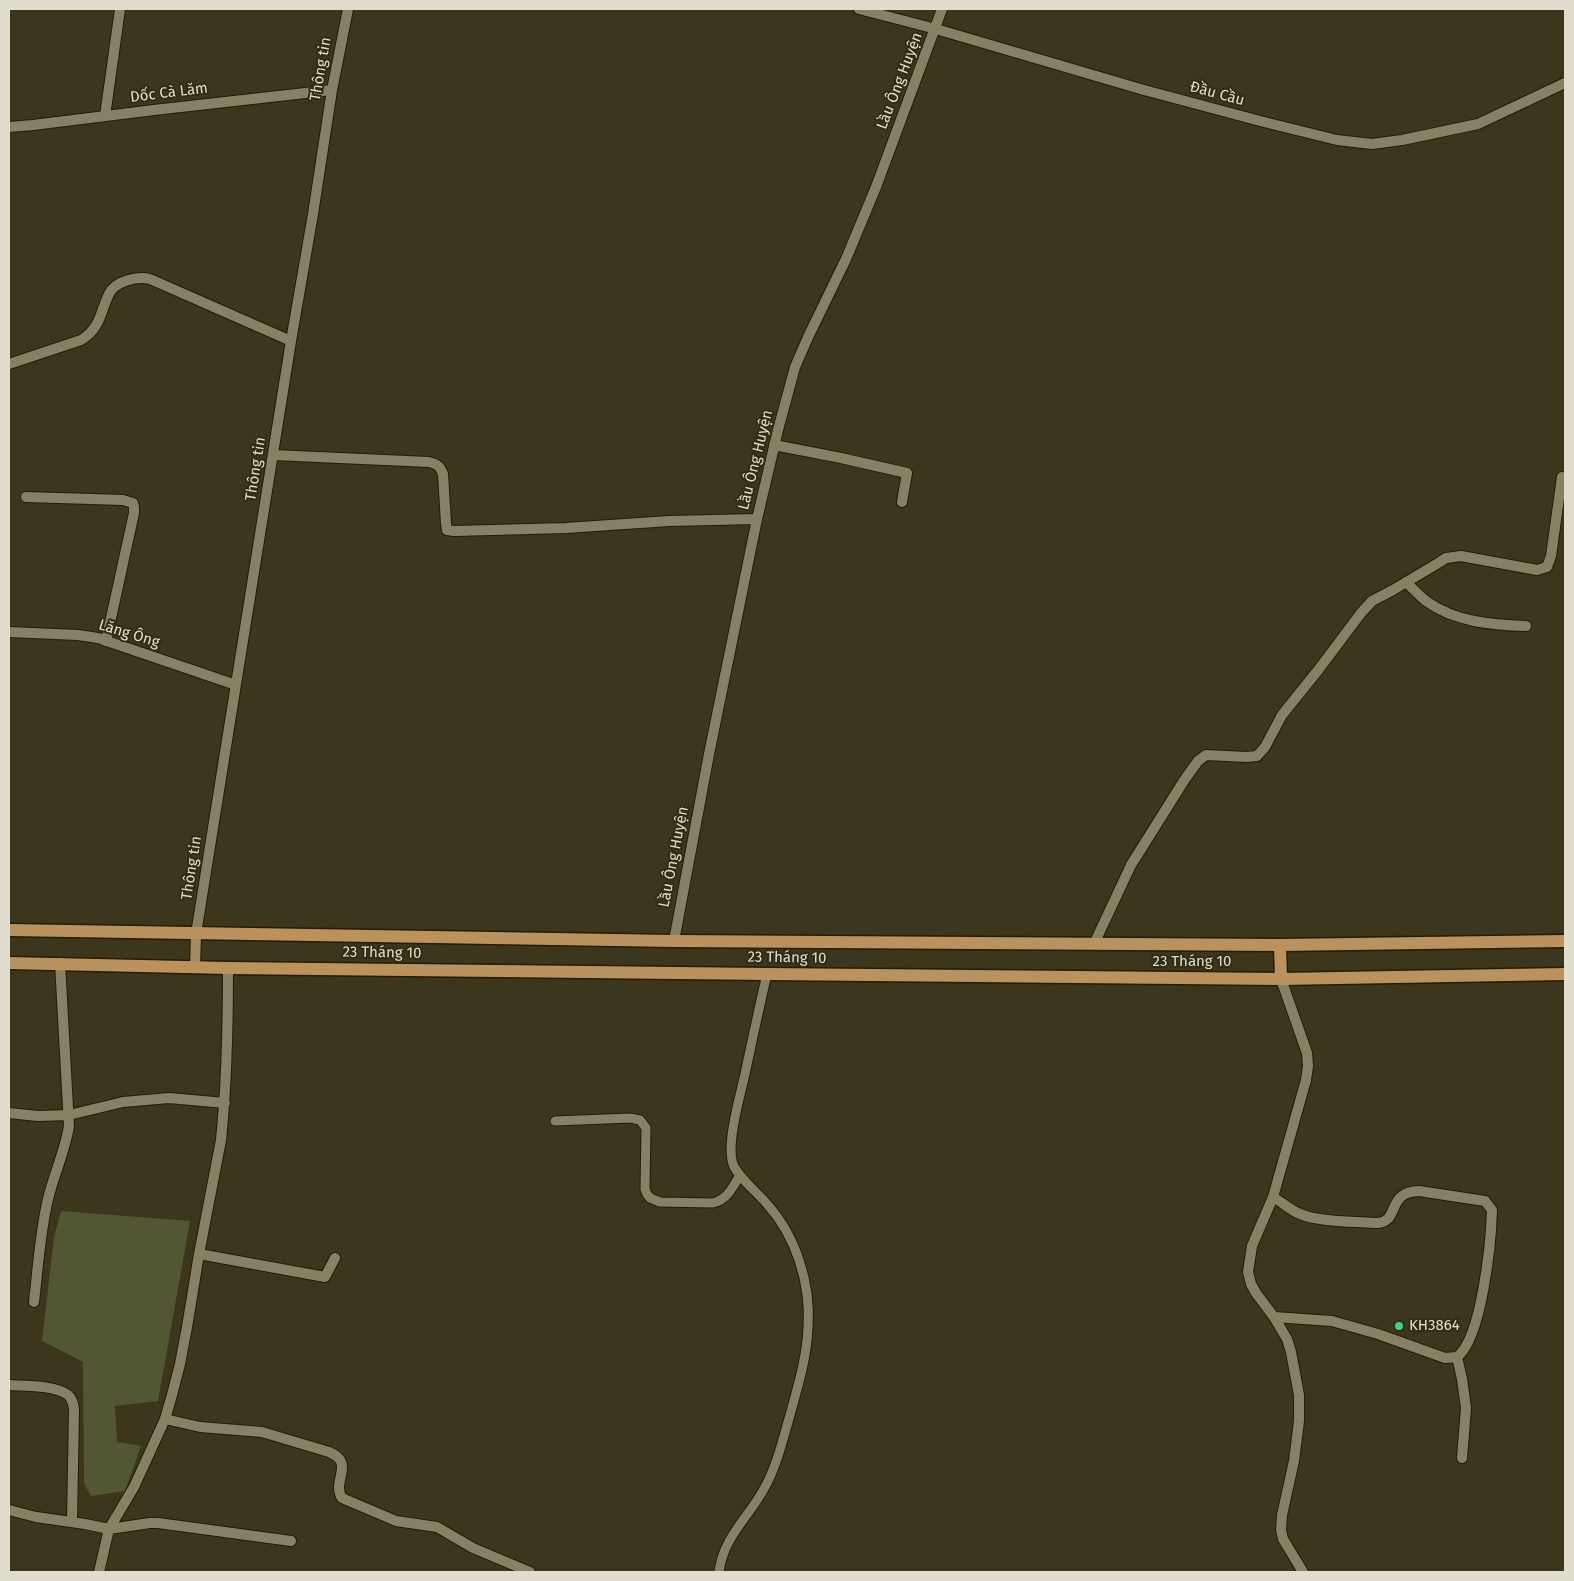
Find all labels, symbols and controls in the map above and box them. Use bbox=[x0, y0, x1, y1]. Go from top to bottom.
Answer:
street label: Lầu Ông Huyện bbox=[873, 30, 927, 132]
street label: Thông tin bbox=[307, 36, 335, 102]
street label: Đầu Cầu bbox=[1188, 78, 1246, 110]
street label: Dốc Cà Lăm bbox=[129, 79, 209, 107]
street label: Lầu Ông Huyện bbox=[735, 408, 777, 512]
street label: Thông tin bbox=[242, 436, 270, 502]
street label: Lăng Ông bbox=[96, 616, 162, 652]
street label: Lầu Ông Huyện bbox=[655, 805, 693, 909]
street label: Thông tin bbox=[178, 835, 206, 901]
street label: 23 Tháng 10 bbox=[342, 943, 422, 963]
street label: 23 Tháng 10 bbox=[747, 948, 827, 968]
street label: 23 Tháng 10 bbox=[1153, 953, 1231, 971]
place label: KH3864 bbox=[1409, 1317, 1460, 1335]
marker: KH3864 bbox=[1393, 1320, 1405, 1332]

